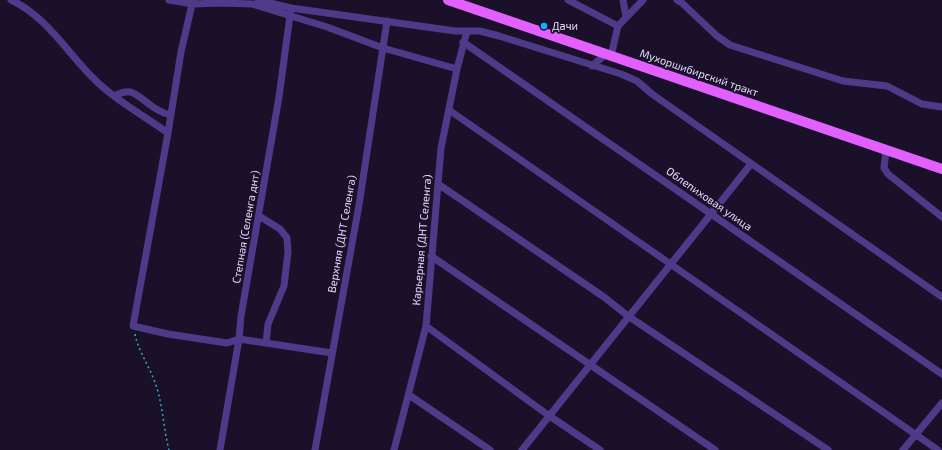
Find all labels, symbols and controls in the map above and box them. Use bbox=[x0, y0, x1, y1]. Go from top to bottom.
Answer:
place label: Дачи bbox=[552, 19, 578, 33]
marker: Дачи bbox=[539, 21, 549, 31]
street label: Мухоршибирский тракт bbox=[638, 47, 760, 99]
street label: Облепиховая улица bbox=[663, 164, 755, 234]
street label: Степная (Селенга днт) bbox=[230, 169, 262, 285]
street label: Верхняя (ДНТ Селенга) bbox=[325, 174, 359, 294]
street label: Карьерная (ДНТ Селенга) bbox=[410, 174, 434, 306]

